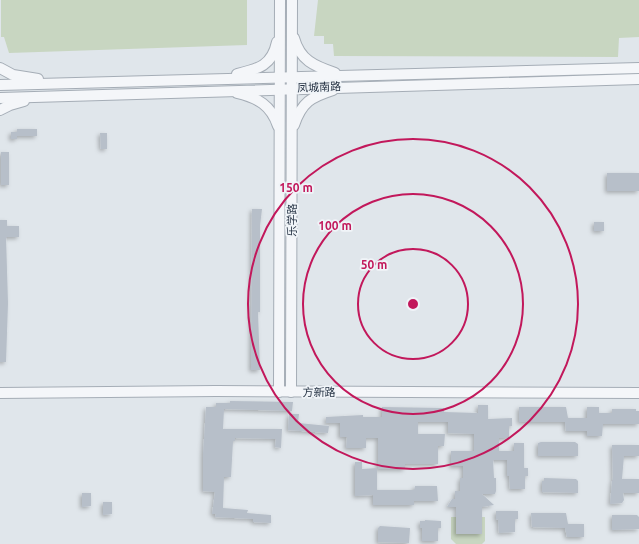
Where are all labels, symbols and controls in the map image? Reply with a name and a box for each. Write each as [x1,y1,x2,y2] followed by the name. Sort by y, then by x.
[297,80,341,94] street label: 凤城南路
[279,181,313,194] text: 150 m
[286,204,298,237] street label: 乐学路
[318,219,352,232] text: 100 m
[361,258,387,271] text: 50 m
[406,297,420,311] centre of rings
[303,386,336,398] street label: 方新路

